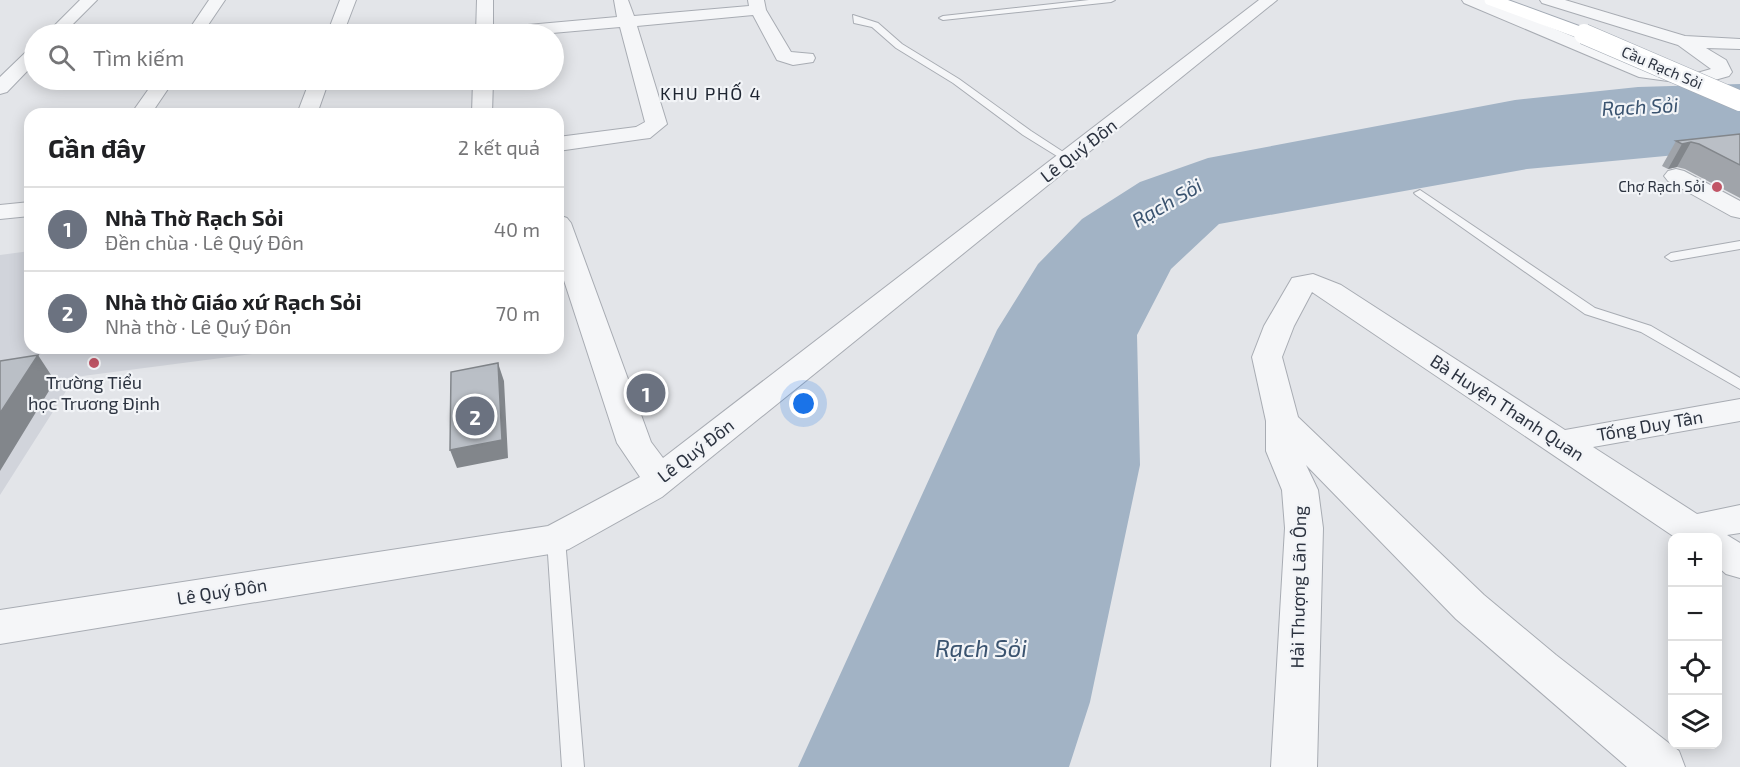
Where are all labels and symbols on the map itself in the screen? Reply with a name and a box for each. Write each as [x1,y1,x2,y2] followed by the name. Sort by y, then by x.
[1619,42,1706,92] street label: Cầu Rạch Sỏi
[660,82,762,104] district label: KHU PHỐ 4
[1601,92,1679,120] water label: Rạch Sỏi
[1036,114,1121,187] street label: Lê Quý Đôn
[1127,173,1206,232] water label: Rạch Sỏi
[1618,177,1705,195] place label: Chợ Rạch Sỏi
[1710,180,1724,194] marker: Chợ Rạch Sỏi
[1427,349,1589,465] street label: Bà Huyện Thanh Quan
[87,356,101,370] marker: Trường Tiểu học Trương Định
[626,370,666,416] pin: 1
[28,371,160,414] place label: Trường Tiểu học Trương Định
[789,389,818,418] your location
[456,394,494,438] pin: 2
[1595,405,1705,445] street label: Tống Duy Tân
[653,414,738,487] street label: Lê Quý Đôn
[1286,505,1310,669] street label: Hải Thượng Lãn Ông
[175,573,269,609] street label: Lê Quý Đôn
[935,633,1027,662] water label: Rạch Sỏi

